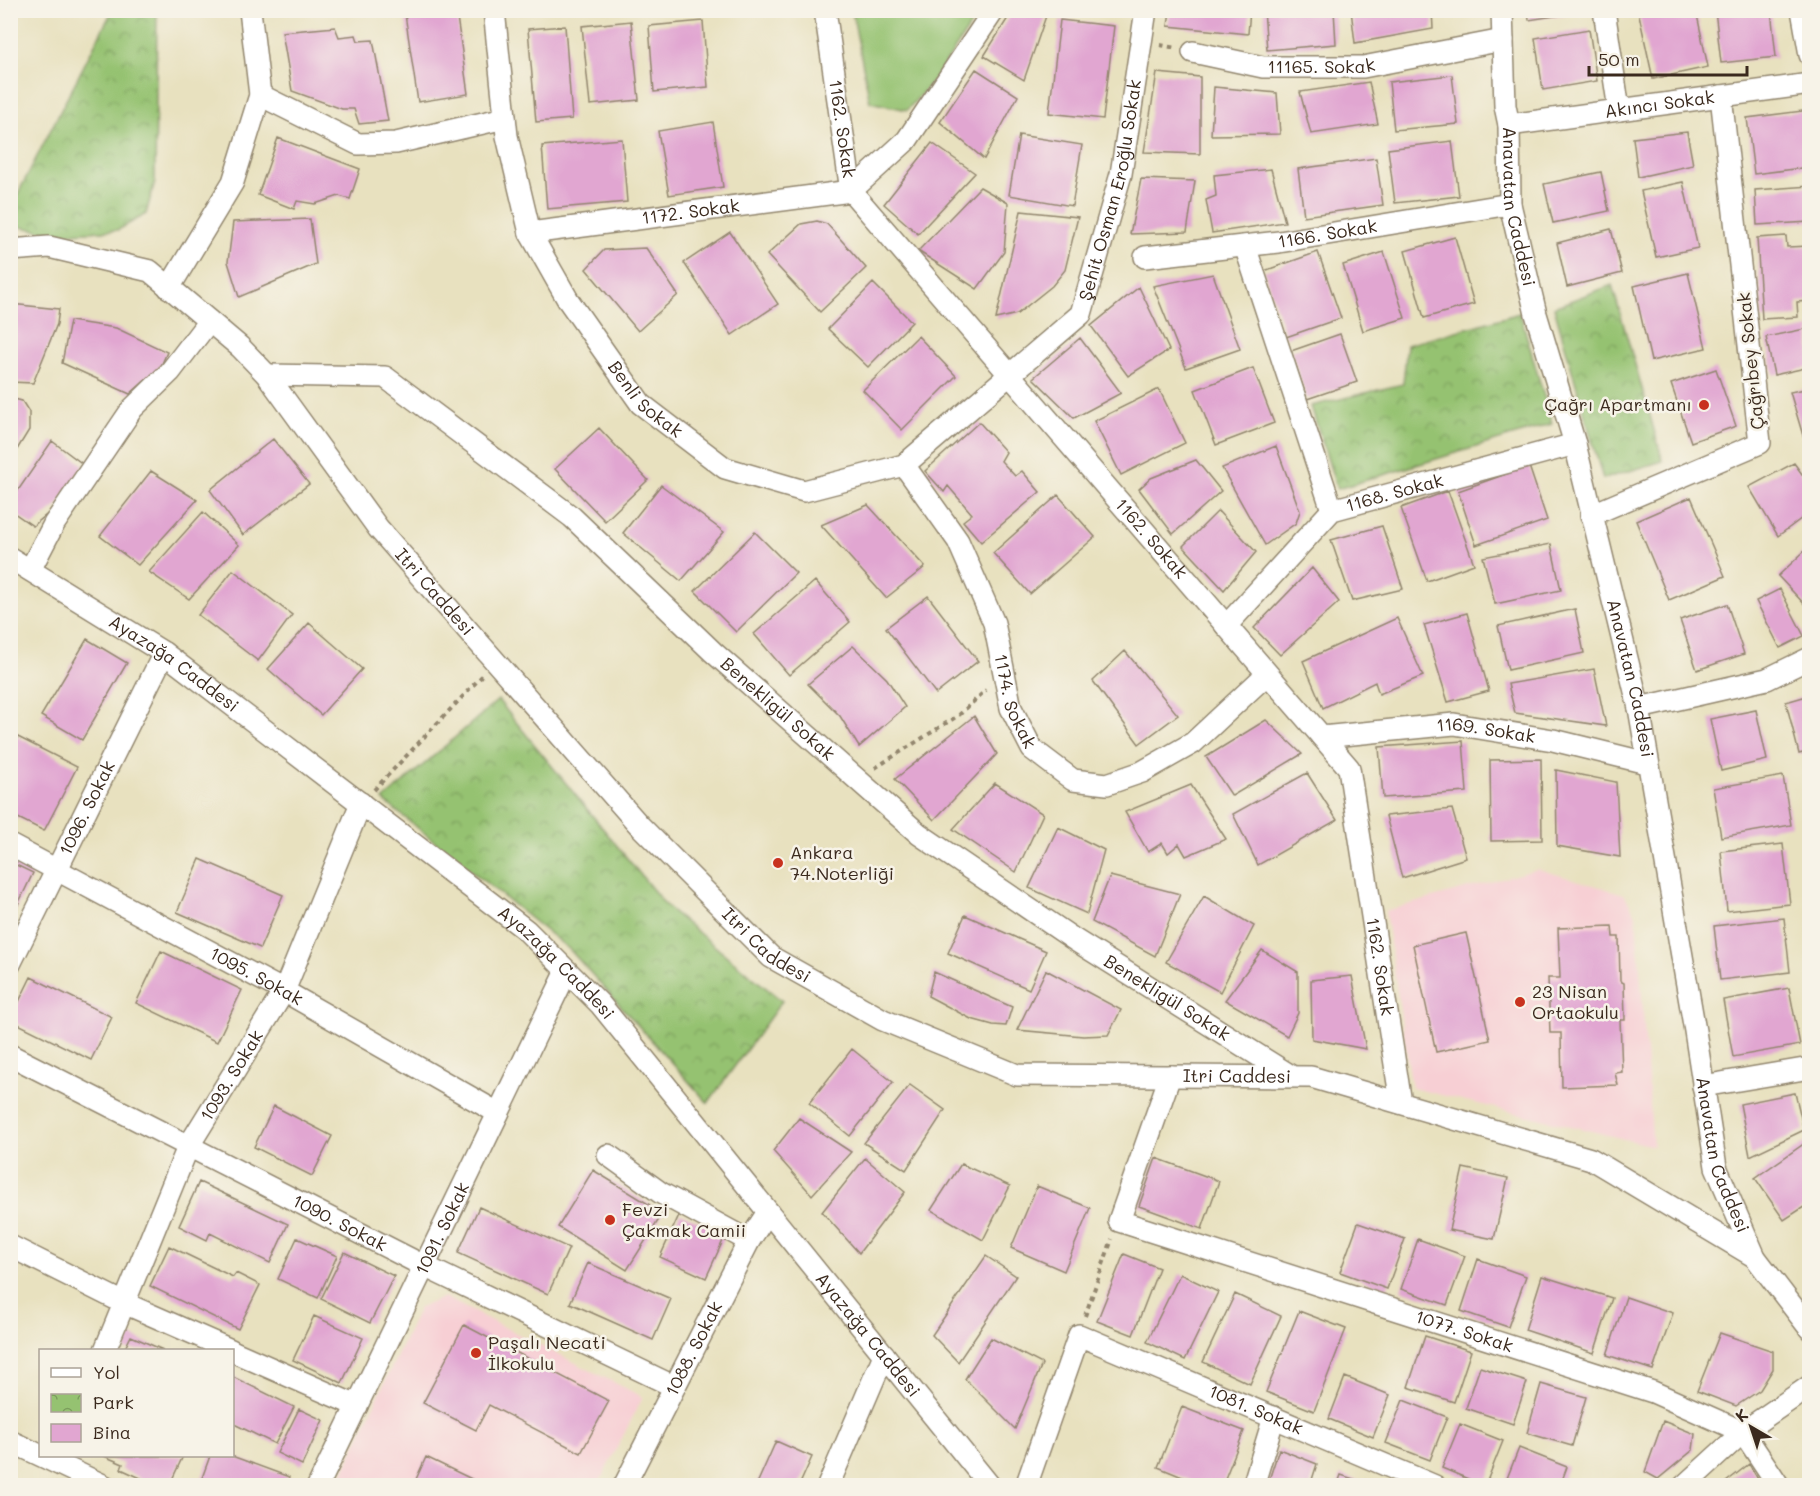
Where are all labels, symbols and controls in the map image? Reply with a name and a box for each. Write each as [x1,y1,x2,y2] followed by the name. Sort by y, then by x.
[1589,39,1746,77] scale bar
[1598,47,1640,71] text: 50 m
[1268,52,1377,78] street label: 11165. Sokak
[824,78,862,179] street label: 1162. Sokak
[1072,78,1146,303] street label: Şehit Osman Eroğlu Sokak
[1603,84,1716,123] street label: Akıncı Sokak
[1498,127,1542,289] street label: Anavatan Caddesi
[640,193,741,229] street label: 1172. Sokak
[1276,213,1379,253] street label: 1166. Sokak
[1731,291,1769,431] street label: Çağrıbey Sokak
[603,356,688,443] street label: Benli Sokak
[1544,392,1692,416] place label: Çağrı Apartmanı
[1697,398,1711,412] marker: Çağrı Apartmanı
[1343,467,1446,517] street label: 1168. Sokak
[1110,493,1193,583] street label: 1162. Sokak
[390,543,480,640] street label: Itri Caddesi
[1602,596,1660,759] street label: Anavatan Caddesi
[105,609,244,717] street label: Ayazağa Caddesi
[716,651,840,765] street label: Benekligül Sokak
[989,652,1043,752] street label: 1174. Sokak
[1435,711,1537,748] street label: 1169. Sokak
[53,756,120,859] street label: 1096. Sokak
[790,840,894,885] place label: Ankara 74.Noterliği
[771,856,785,870] marker: Ankara 74.Noterliği
[493,900,621,1024] street label: Ayazağa Caddesi
[717,902,815,988] street label: Itri Caddesi
[1361,916,1400,1017] street label: 1162. Sokak
[206,941,308,1010] street label: 1095. Sokak
[1100,948,1235,1046] street label: Benekligül Sokak
[1532,979,1619,1024] place label: 23 Nisan Ortaokulu
[1513,995,1527,1009] marker: 23 Nisan Ortaokulu
[194,1025,268,1125] street label: 1093. Sokak
[1183,1063,1291,1088] street label: Itri Caddesi
[1691,1075,1756,1236] street label: Anavatan Caddesi
[409,1178,474,1278] street label: 1091. Sokak
[289,1188,392,1256] street label: 1090. Sokak
[622,1197,746,1242] place label: Fevzi Çakmak Camii
[603,1213,617,1227] marker: Fevzi Çakmak Camii
[811,1267,926,1402] street label: Ayazağa Caddesi
[659,1297,727,1400] street label: 1088. Sokak
[1412,1304,1516,1357] street label: 1077. Sokak
[488,1330,606,1375] place label: Paşalı Necati İlkokulu
[469,1346,483,1360] marker: Paşalı Necati İlkokulu
[39,1349,234,1457] legend
[93,1360,120,1384] text: Yol
[1205,1378,1307,1440] street label: 1081. Sokak
[93,1390,134,1414] text: Park
[1721,1397,1781,1457] north arrow
[1731,1403,1752,1426] text: K
[93,1420,131,1444] text: Bina

